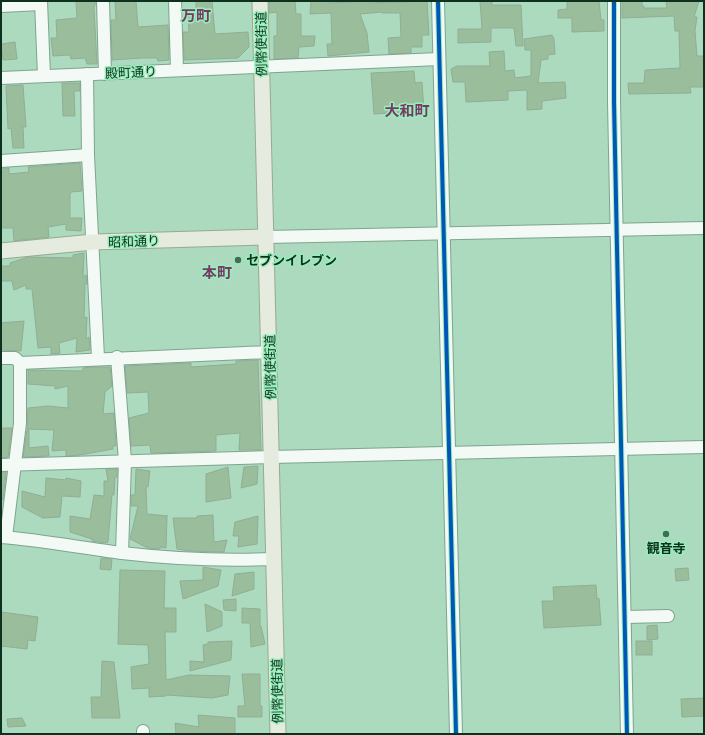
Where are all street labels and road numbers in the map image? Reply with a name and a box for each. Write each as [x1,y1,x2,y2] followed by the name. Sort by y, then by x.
[253,11,270,77] street label: 例幣使街道
[105,64,157,81] street label: 殿町通り
[108,233,160,250] street label: 昭和通り
[262,334,279,400] street label: 例幣使街道
[269,658,286,724] street label: 例幣使街道

